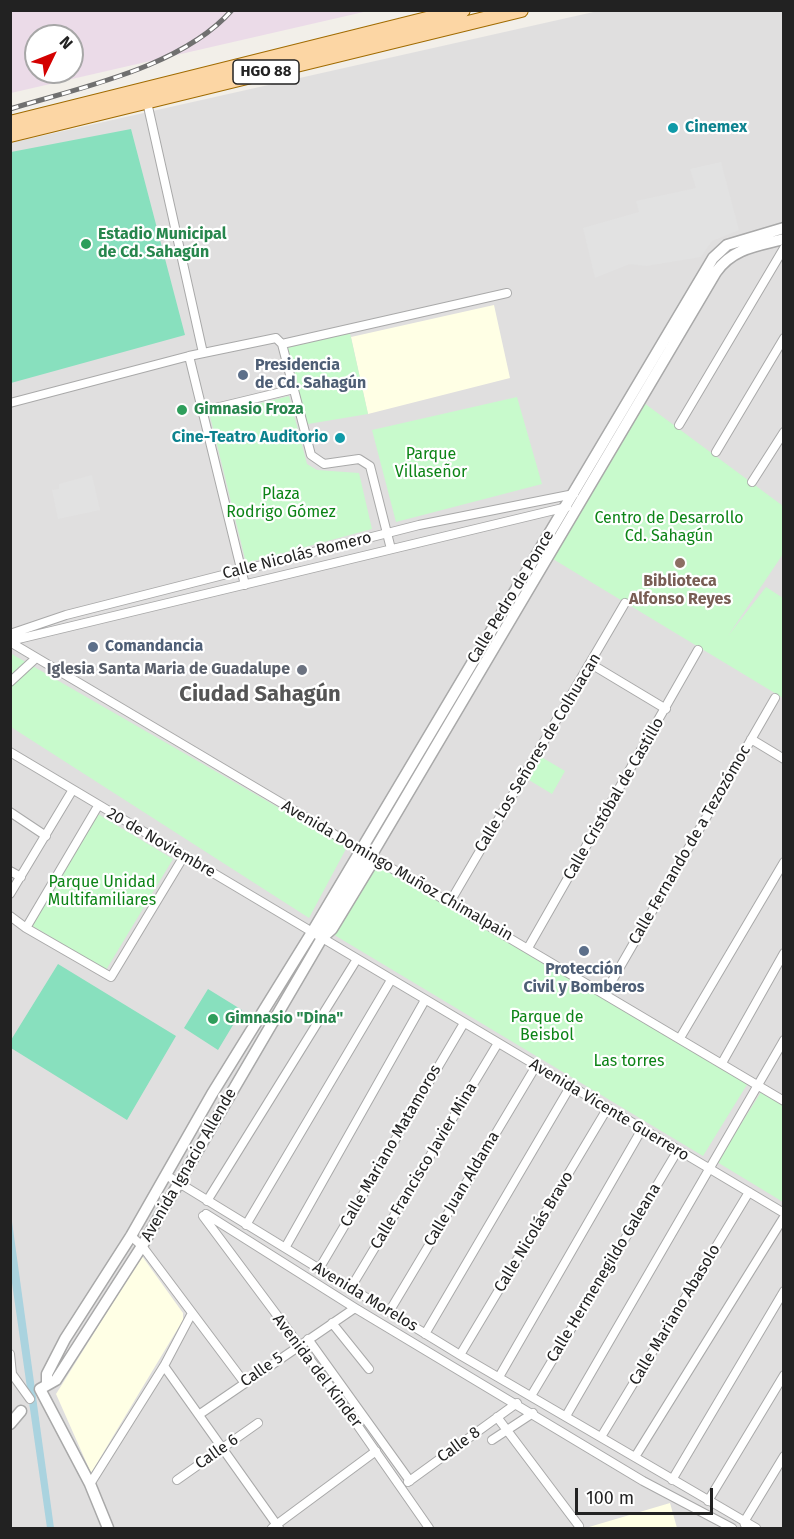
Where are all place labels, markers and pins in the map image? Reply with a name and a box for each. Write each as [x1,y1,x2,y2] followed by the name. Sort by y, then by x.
[685,118,747,138] place label: Cinemex
[666,121,680,135] marker: Cinemex
[98,225,226,263] place label: Estadio Municipal de Cd. Sahagún
[79,237,93,251] marker: Estadio Municipal de Cd. Sahagún
[255,356,366,394] place label: Presidencia de Cd. Sahagún
[236,368,250,382] marker: Presidencia de Cd. Sahagún
[194,400,304,420] place label: Gimnasio Froza
[175,403,189,417] marker: Gimnasio Froza
[172,428,328,448] place label: Cine-Teatro Auditorio
[333,431,347,445] marker: Cine-Teatro Auditorio
[673,556,687,570] marker: Biblioteca Alfonso Reyes
[629,572,731,610] place label: Biblioteca Alfonso Reyes
[105,637,203,657] place label: Comandancia
[86,640,100,654] marker: Comandancia
[47,660,290,680] place label: Iglesia Santa Maria de Guadalupe
[295,663,309,677] marker: Iglesia Santa Maria de Guadalupe
[577,944,591,958] marker: Protección Civil y Bomberos
[523,960,645,998] place label: Protección Civil y Bomberos
[225,1009,343,1029] place label: Gimnasio "Dina"
[206,1012,220,1026] marker: Gimnasio "Dina"

